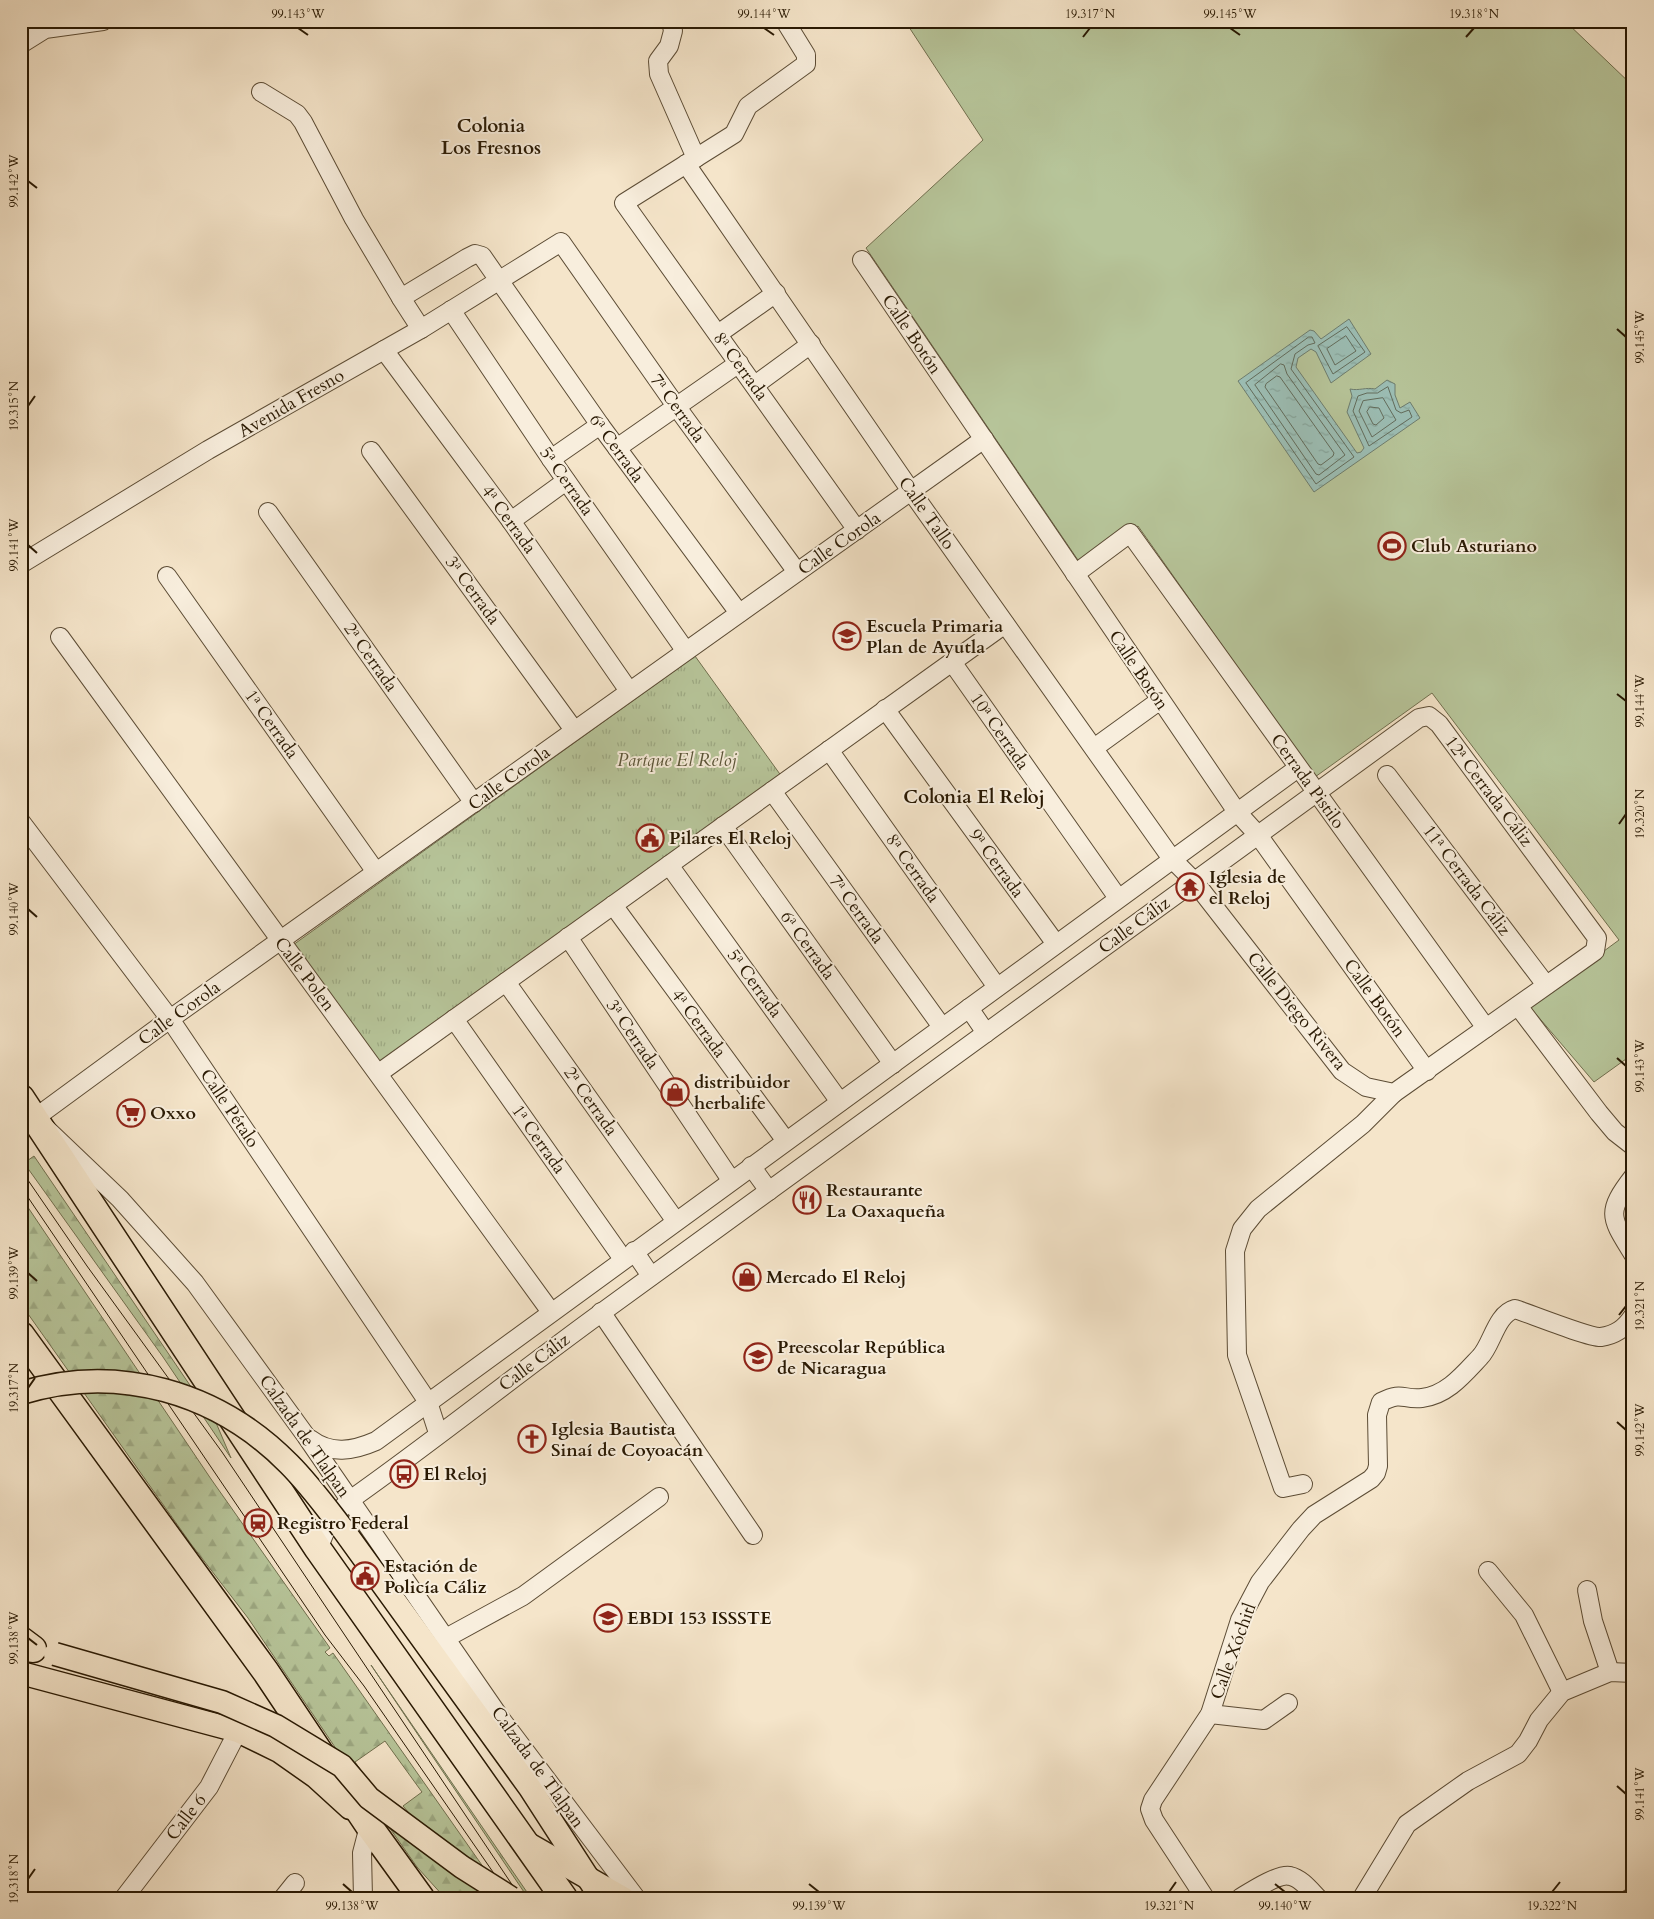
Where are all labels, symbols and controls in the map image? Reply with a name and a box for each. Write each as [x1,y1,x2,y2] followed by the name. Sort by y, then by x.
[271,6,325,22] text: 99.143°W
[737,6,791,22] text: 99.144°W
[1065,6,1116,22] text: 19.317°N
[1203,6,1257,22] text: 99.145°W
[1449,6,1500,22] text: 19.318°N
[441,113,541,161] district label: Colonia Los Fresnos
[6,154,22,208] text: 99.142°W
[876,289,948,380] street label: Calle Botón
[1632,310,1648,364] text: 99.145°W
[707,327,774,406] street label: 8ª Cerrada
[234,363,349,444] street label: Avenida Fresno
[644,369,711,448] street label: 7ª Cerrada
[6,380,22,431] text: 19.315°N
[583,409,650,488] street label: 6ª Cerrada
[534,442,600,521] street label: 5ª Cerrada
[892,472,961,555] street label: Calle Tallo
[475,480,542,559] street label: 4ª Cerrada
[793,506,886,581] street label: Calle Corola
[6,518,22,572] text: 99.141°W
[1377,531,1407,561] sports icon: Club Asturiano
[1411,534,1537,559] place label: Club Asturiano
[439,551,506,630] street label: 3ª Cerrada
[866,614,1003,660] place label: Escuela Primaria Plan de Ayutla
[338,618,404,697] street label: 2ª Cerrada
[832,621,862,651] school or university icon: Escuela Primaria Plan de Ayutla
[1103,625,1175,716] street label: Calle Botón
[1632,674,1648,728] text: 99.144°W
[239,685,305,764] street label: 1ª Cerrada
[964,688,1035,775] street label: 10ª Cerrada
[1265,729,1351,834] street label: Cerrada Pistilo
[1439,731,1539,852] street label: 12ª Cerrada Cáliz
[463,740,556,817] street label: Calle Corola
[617,748,738,773] park label: Partque El Reloj
[903,784,1045,810] district label: Colonia El Reloj
[1632,788,1648,839] text: 19.320°N
[1417,820,1517,941] street label: 11ª Cerrada Cáliz
[635,823,665,853] public building icon: Pilares El Reloj
[963,824,1030,903] street label: 9ª Cerrada
[669,826,792,851] place label: Pilares El Reloj
[880,829,946,908] street label: 8ª Cerrada
[1209,865,1286,911] place label: Iglesia de el Reloj
[823,870,890,949] street label: 7ª Cerrada
[1175,872,1205,902] temple icon: Iglesia de el Reloj
[6,882,22,936] text: 99.140°W
[1093,891,1175,960] street label: Calle Cáliz
[774,906,841,985] street label: 6ª Cerrada
[268,932,341,1017] street label: Calle Polen
[721,944,788,1023] street label: 5ª Cerrada
[1241,947,1352,1076] street label: Calle Diego Rivera
[1338,954,1412,1043] street label: Calle Botón
[133,975,226,1052] street label: Calle Corola
[665,984,732,1063] street label: 4ª Cerrada
[600,994,665,1074] street label: 3ª Cerrada
[1632,1039,1648,1093] text: 99.143°W
[558,1062,624,1141] street label: 2ª Cerrada
[194,1064,265,1153] street label: Calle Pétalo
[694,1070,791,1116] place label: distribuidor herbalife
[660,1077,690,1107] shop icon: distribuidor herbalife
[116,1098,146,1128] supermarket icon: Oxxo
[506,1100,572,1179] street label: 1ª Cerrada
[150,1101,196,1126] place label: Oxxo
[826,1178,945,1224] place label: Restaurante La Oaxaqueña
[792,1185,822,1215] restaurant icon: Restaurante La Oaxaqueña
[6,1246,22,1300] text: 99.139°W
[732,1262,762,1292] shop icon: Mercado El Reloj
[766,1265,906,1290] place label: Mercado El Reloj
[1632,1280,1648,1331] text: 19.321°N
[494,1327,575,1397] street label: Calle Cáliz
[777,1335,945,1381] place label: Preescolar República de Nicaragua
[743,1342,773,1372] school or university icon: Preescolar República de Nicaragua
[6,1362,22,1413] text: 19.317°N
[253,1370,357,1503] street label: Calzada de Tlalpan
[1632,1403,1648,1457] text: 99.142°W
[551,1417,704,1463] place label: Iglesia Bautista Sinaí de Coyoacán
[517,1424,547,1454] church icon: Iglesia Bautista Sinaí de Coyoacán
[389,1459,419,1489] bus stop icon: El Reloj
[423,1462,487,1487] place label: El Reloj
[243,1508,273,1538] station icon: Registro Federal
[277,1511,409,1536] place label: Registro Federal
[384,1554,487,1600] place label: Estación de Policía Cáliz
[350,1561,380,1591] public building icon: Estación de Policía Cáliz
[1204,1599,1263,1703] street label: Calle Xóchitl
[593,1603,623,1633] school or university icon: EBDI 153 ISSSTE
[627,1606,772,1631] place label: EBDI 153 ISSSTE
[6,1611,22,1665] text: 99.138°W
[485,1702,591,1834] street label: Calzada de Tlalpan
[1632,1767,1648,1821] text: 99.141°W
[160,1789,213,1846] street label: Calle 6
[6,1853,22,1904] text: 19.318°N
[325,1898,379,1914] text: 99.138°W
[792,1898,846,1914] text: 99.139°W
[1144,1898,1195,1914] text: 19.321°N
[1258,1898,1312,1914] text: 99.140°W
[1527,1898,1578,1914] text: 19.322°N

